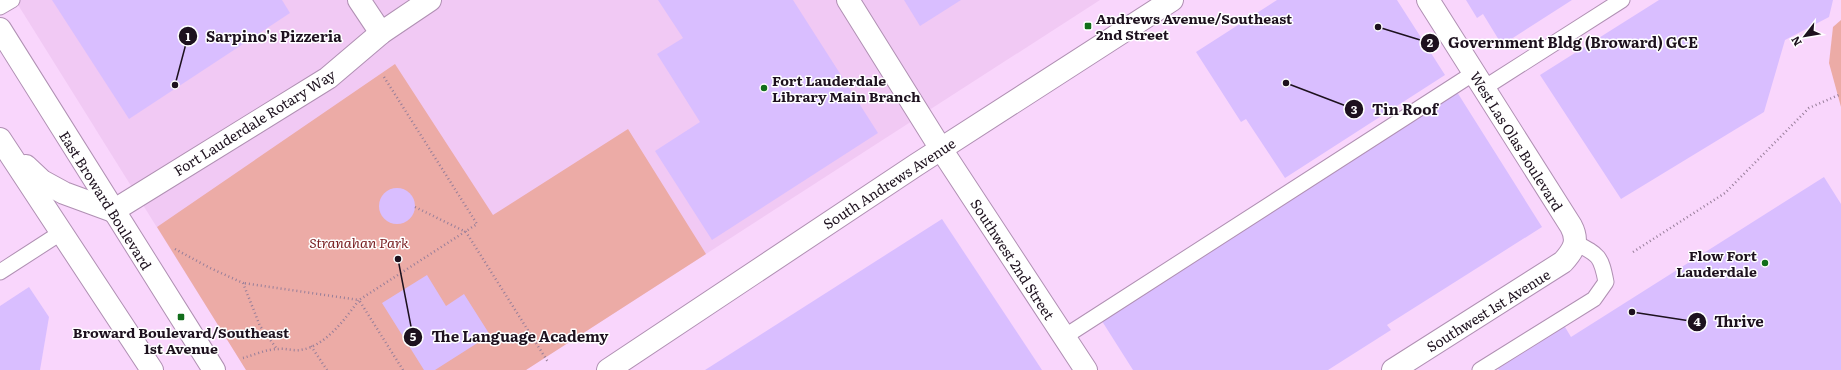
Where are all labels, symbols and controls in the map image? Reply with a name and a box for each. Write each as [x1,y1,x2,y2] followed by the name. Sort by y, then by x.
[1096,8,1293,44] place label: Andrews Avenue/Southeast 2nd Street
[1785,16,1825,56] north arrow
[1083,21,1093,31] marker: Andrews Avenue/Southeast 2nd Street
[178,23,350,50] callout: Sarpino's Pizzeria
[206,24,342,47] text: Sarpino's Pizzeria
[186,27,191,45] text: 1
[1420,30,1706,57] callout: Government Bldg (Broward) GCE
[1448,30,1698,53] text: Government Bldg (Broward) GCE
[1427,33,1434,51] text: 2
[1786,34,1805,50] text: N
[169,63,339,180] street label: Fort Lauderdale Rotary Way
[1466,67,1568,215] street label: West Las Olas Boulevard
[772,70,921,106] place label: Fort Lauderdale Library Main Branch
[759,83,769,93] marker: Fort Lauderdale Library Main Branch
[1344,96,1446,123] callout: Tin Roof
[1372,97,1440,120] text: Tin Roof
[1351,100,1358,118] text: 3
[55,127,157,274] street label: East Broward Boulevard
[819,133,959,233] street label: South Andrews Avenue
[966,195,1060,324] street label: Southwest 2nd Street
[309,232,409,252] park label: Stranahan Park
[1676,245,1758,281] place label: Flow Fort Lauderdale
[1760,258,1770,268] marker: Flow Fort Lauderdale
[1422,264,1554,356] street label: Southwest 1st Avenue
[1687,308,1772,335] callout: Thrive
[1714,309,1764,332] text: Thrive
[176,312,186,322] marker: Broward Boulevard/Southeast 1st Avenue
[1693,312,1701,330] text: 4
[73,322,290,358] place label: Broward Boulevard/Southeast 1st Avenue
[403,323,616,350] callout: The Language Academy
[432,324,609,347] text: The Language Academy
[410,327,417,345] text: 5

